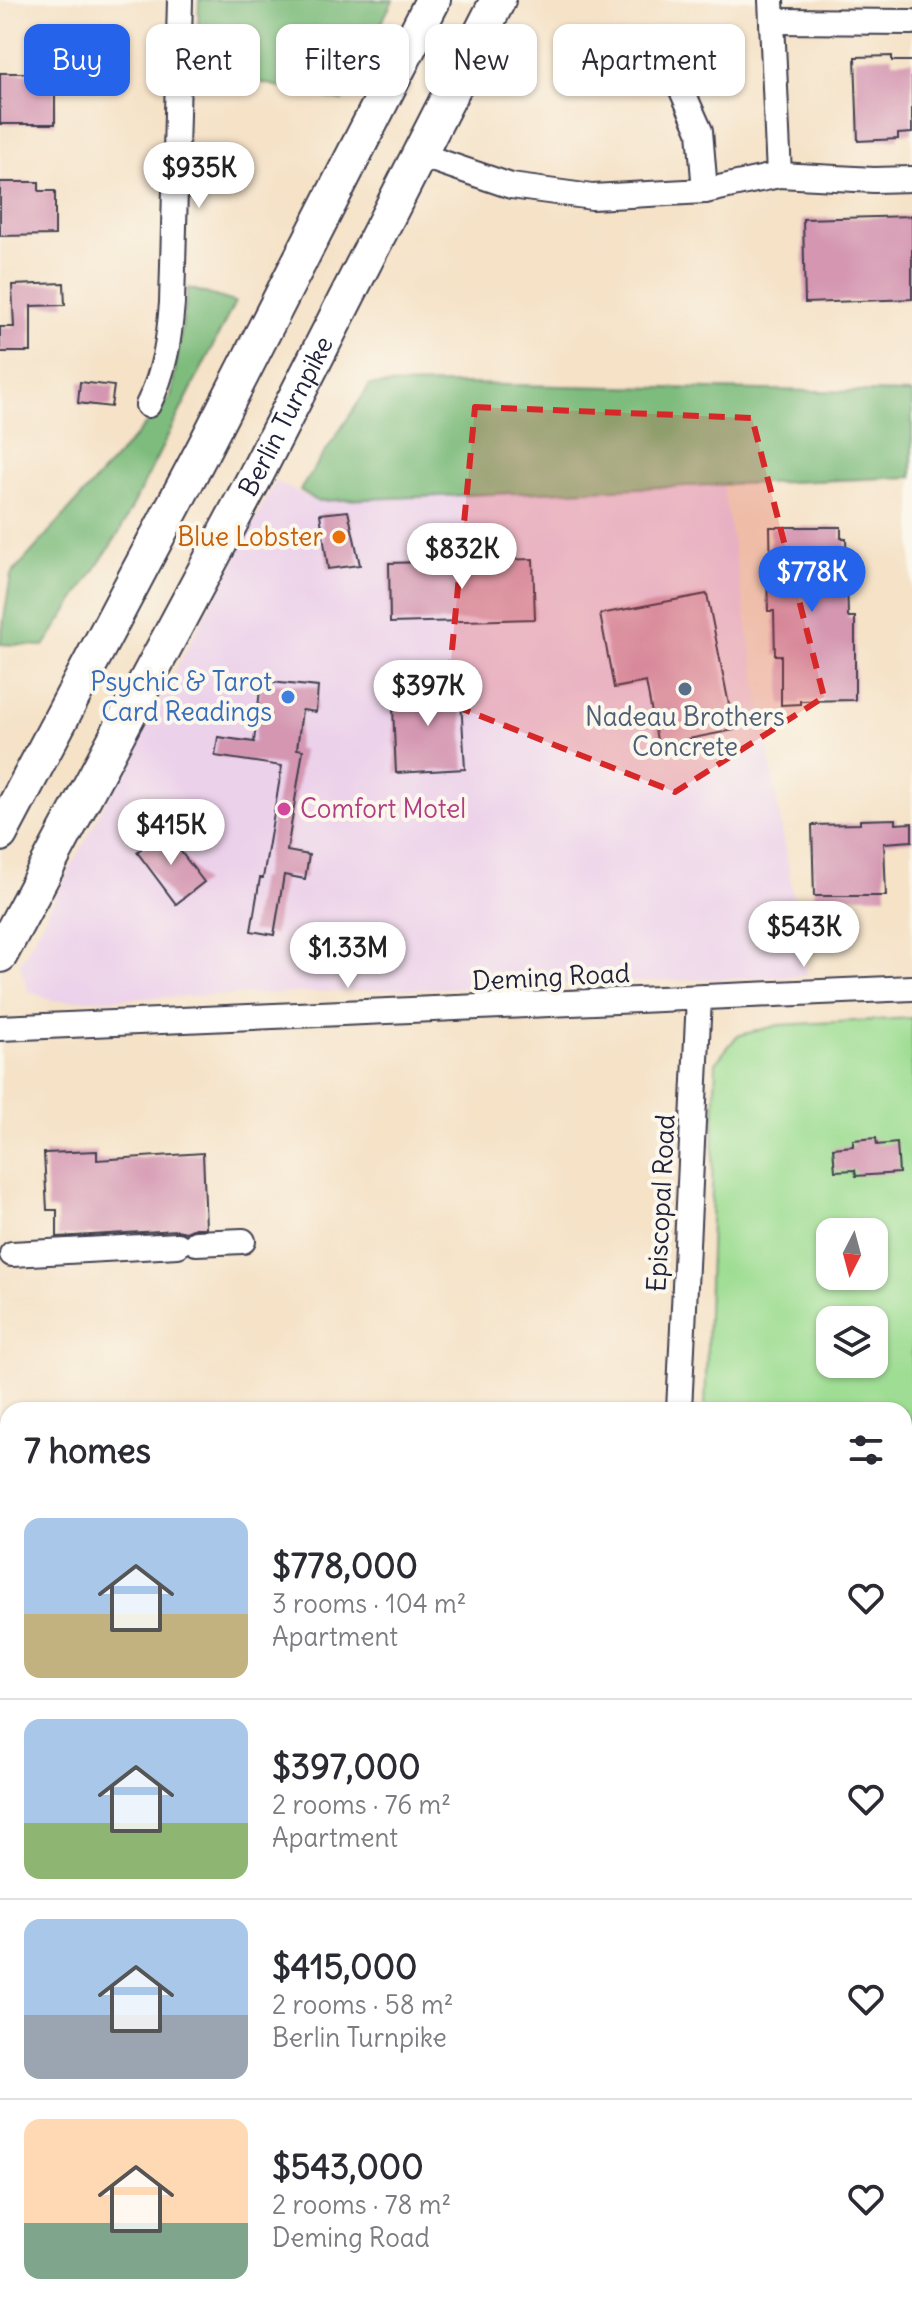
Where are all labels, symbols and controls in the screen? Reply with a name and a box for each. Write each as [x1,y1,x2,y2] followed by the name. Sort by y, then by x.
[24,24,130,96] chip: Buy
[146,24,260,96] chip: Rent
[276,24,409,96] chip: Filters
[425,24,537,96] chip: New
[553,24,745,96] chip: Apartment
[143,142,255,210] pin: $935K
[161,151,237,184] text: $935K
[231,331,340,501] street label: Berlin Turnpike
[177,520,323,553] place label: Blue Lobster
[406,523,518,591] pin: $832K
[330,528,348,546] marker: Blue Lobster
[425,532,499,565] text: $832K
[756,546,868,614] pin: $778K
[777,555,847,588] text: $778K
[372,660,484,728] pin: $397K
[90,665,272,728] place label: Psychic & Tarot Card Readings
[392,669,464,702] text: $397K
[676,680,694,698] marker: Nadeau Brothers Concrete
[279,688,297,706] marker: Psychic & Tarot Card Readings
[585,700,785,763] place label: Nadeau Brothers Concrete
[300,792,466,825] place label: Comfort Motel
[115,799,227,867] pin: $415K
[275,800,293,818] marker: Comfort Motel
[136,808,206,841] text: $415K
[748,901,860,969] pin: $543K
[766,910,842,943] text: $543K
[283,922,413,990] pin: $1.33M
[308,931,388,964] text: $1.33M
[471,956,631,997] street label: Deming Road
[639,1113,682,1293] street label: Episcopal Road
[816,1218,888,1290] north arrow
[816,1218,888,1378] map controls
[816,1306,888,1378] button: layers
[844,1428,888,1472] icon: filters
[24,1429,151,1472] text: 7 homes
[272,1544,418,1587] text: $778,000
[88,1550,184,1646] icon: home
[844,1576,888,1620] icon: heart
[272,1587,467,1620] text: 3 rooms · 104 m²
[272,1620,398,1653] text: Apartment
[272,1745,421,1788] text: $397,000
[88,1751,184,1847] icon: home
[844,1777,888,1821] icon: heart
[272,1788,451,1821] text: 2 rooms · 76 m²
[272,1821,398,1854] text: Apartment
[272,1945,417,1988] text: $415,000
[88,1951,184,2047] icon: home
[844,1977,888,2021] icon: heart
[272,1988,453,2021] text: 2 rooms · 58 m²
[272,2021,447,2054] text: Berlin Turnpike
[272,2145,424,2188] text: $543,000
[88,2151,184,2247] icon: home
[844,2177,888,2221] icon: heart
[272,2188,451,2221] text: 2 rooms · 78 m²
[272,2221,430,2254] text: Deming Road

